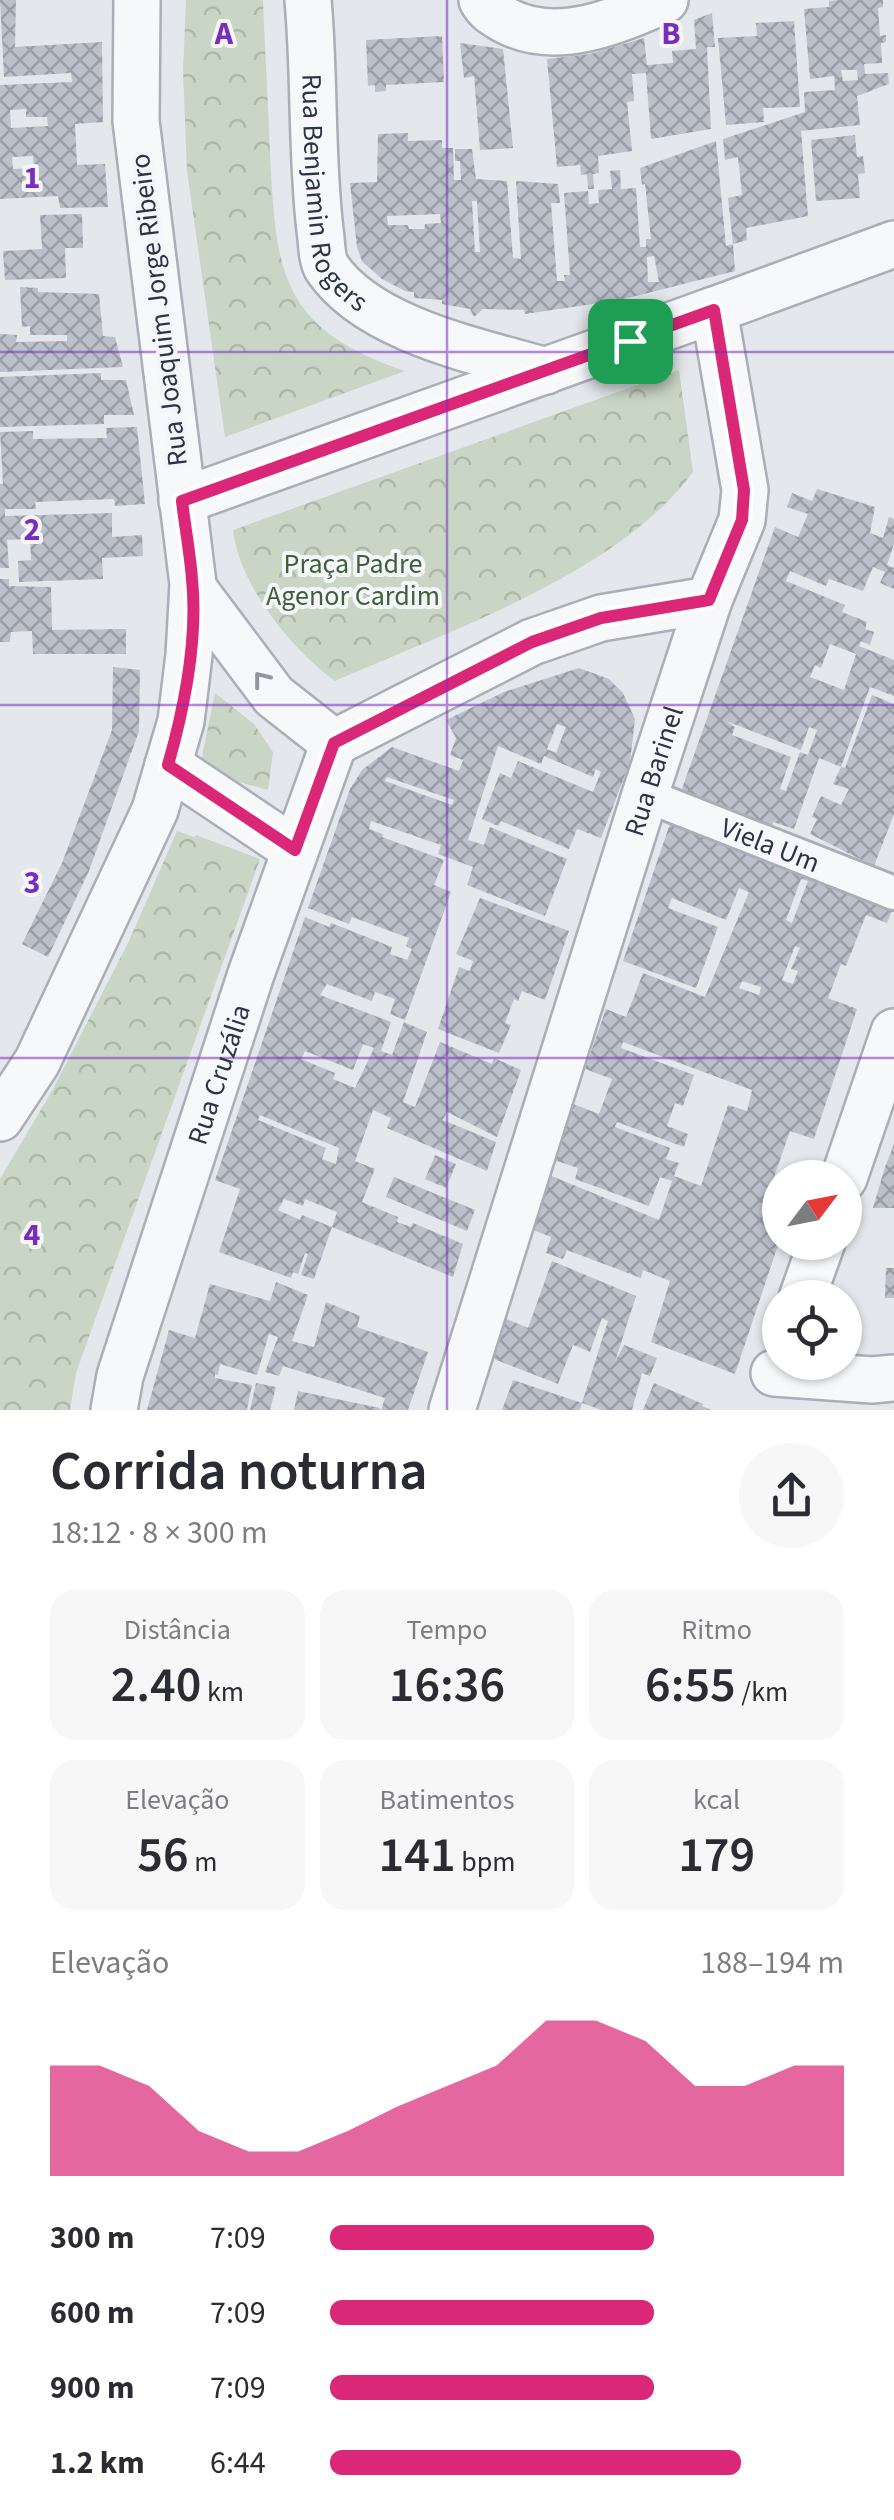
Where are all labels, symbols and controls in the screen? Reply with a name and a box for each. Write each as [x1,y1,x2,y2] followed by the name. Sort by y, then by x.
[214,11,234,57] text: A
[661,11,681,57] text: B
[291,73,376,322] street label: Rua Benjamin Rogers
[120,151,198,468] street label: Rua Joaquim Jorge Ribeiro
[24,155,40,201] text: 1
[588,299,673,384] pin
[603,314,658,369] icon: arrive
[24,507,40,553] text: 2
[266,544,440,616] park label: Praça Padre Agenor Cardim
[255,672,273,690] one-way arrow
[614,701,694,841] street label: Rua Barinel
[715,808,826,883] street label: Viela Um
[24,860,40,906] text: 3
[178,999,261,1150] street label: Rua Cruzália
[762,1160,862,1260] north arrow
[762,1160,862,1380] map controls
[24,1212,41,1258] text: 4
[762,1280,862,1380] button: locate
[50,1433,428,1511] text: Corrida noturna
[739,1443,844,1548] button: share
[50,1510,268,1556] text: 18:12 · 8 × 300 m
[124,1610,231,1650] text: Distância
[407,1610,487,1650] text: Tempo
[681,1610,752,1650] text: Ritmo
[111,1650,201,1721] text: 2.40
[389,1650,505,1721] text: 16:36
[645,1650,736,1721] text: 6:55
[201,1672,244,1712] text: km
[736,1672,788,1712] text: /km
[125,1780,230,1820] text: Elevação
[380,1780,514,1820] text: Batimentos
[693,1780,740,1820] text: kcal
[137,1820,189,1891] text: 56
[379,1820,456,1891] text: 141
[678,1820,755,1891] text: 179
[189,1842,217,1882] text: m
[456,1842,515,1882] text: bpm
[50,1940,169,1986] text: Elevação
[700,1940,844,1986] text: 188–194 m
[50,2215,135,2261] text: 300 m
[210,2215,266,2261] text: 7:09
[50,2290,135,2336] text: 600 m
[210,2290,266,2336] text: 7:09
[50,2365,135,2411] text: 900 m
[210,2365,266,2411] text: 7:09
[50,2440,145,2486] text: 1.2 km
[210,2440,266,2486] text: 6:44

